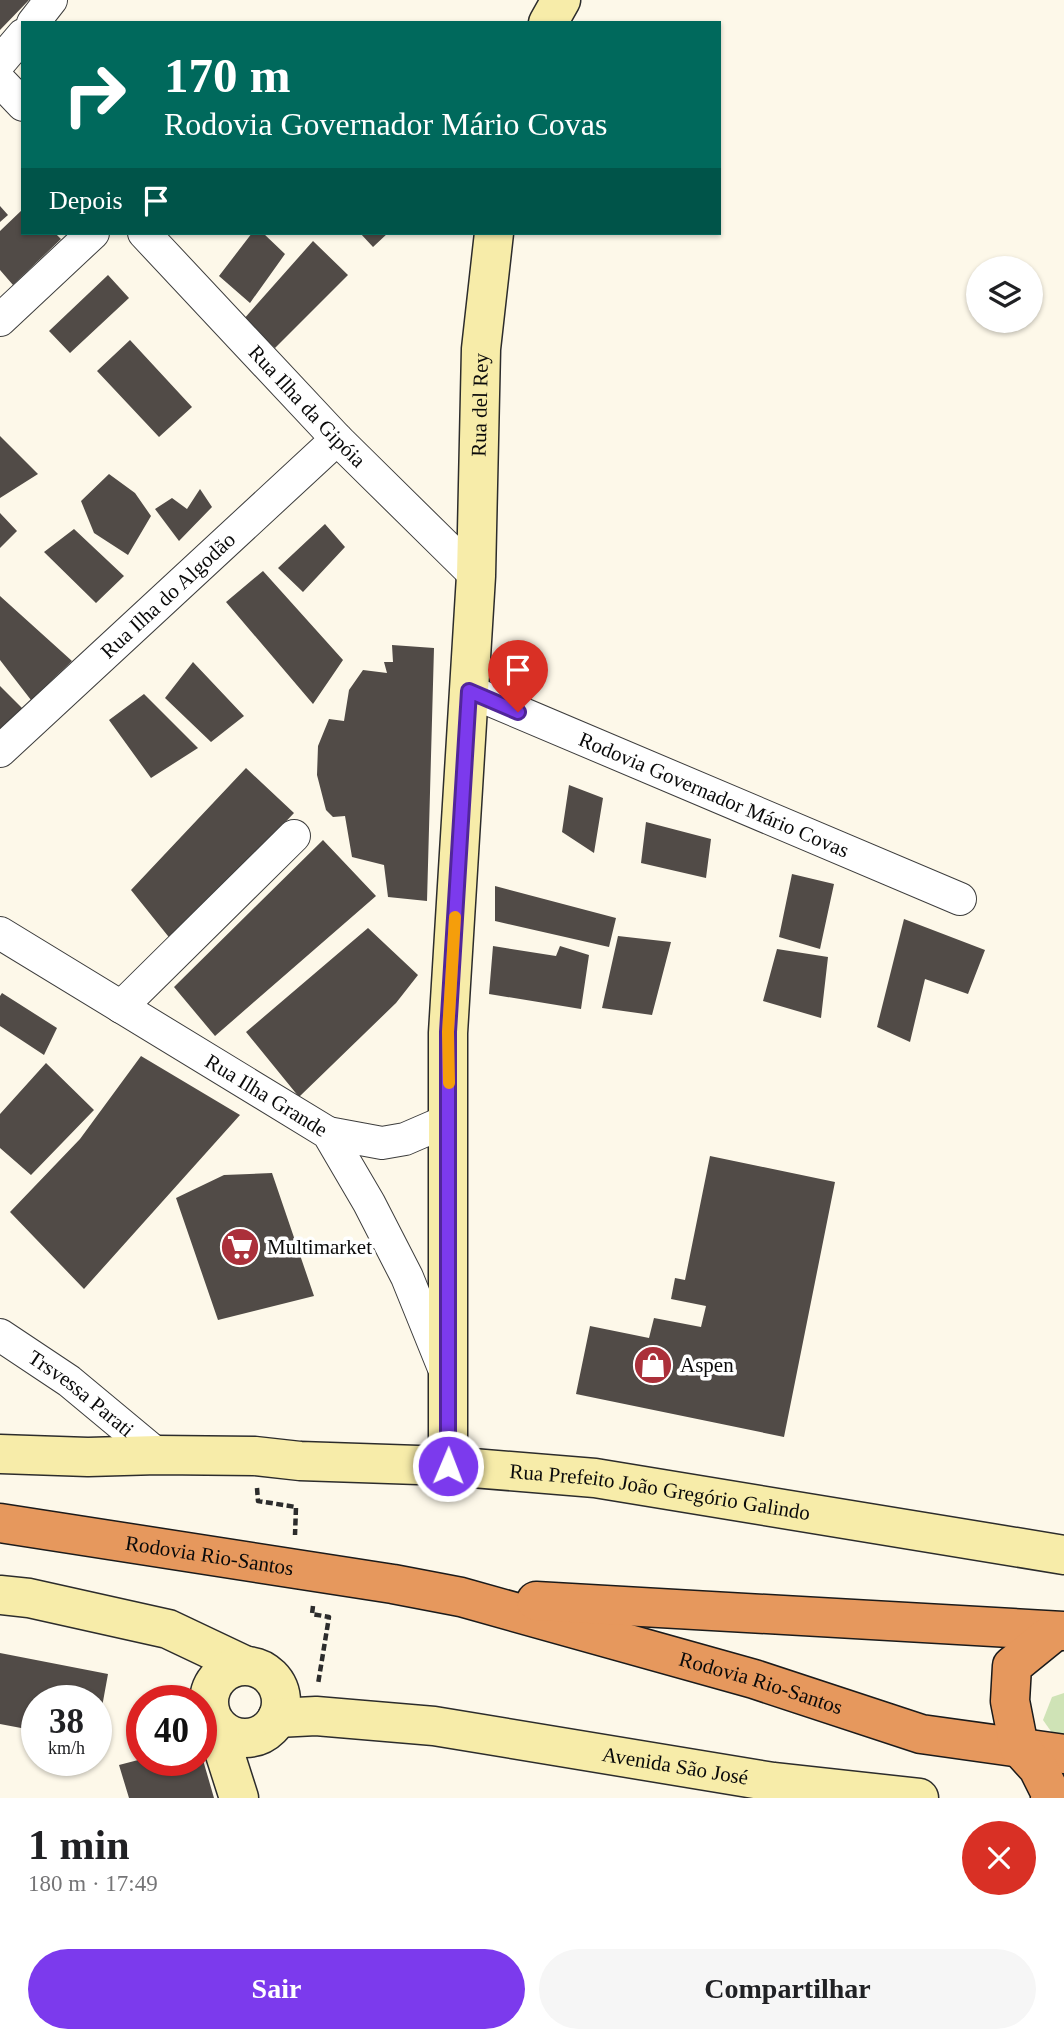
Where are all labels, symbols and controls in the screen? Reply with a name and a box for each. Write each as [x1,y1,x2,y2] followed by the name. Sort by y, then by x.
[164,48,291,103] text: 170 m
[49,49,140,140] icon: right
[164,106,607,142] text: Rodovia Governador Mário Covas
[137,182,175,220] icon: arrive
[49,186,123,215] text: Depois
[966,256,1043,333] map controls
[966,256,1043,333] button: layers
[244,340,371,473] street label: Rua Ilha da Gipóia
[467,352,493,457] street label: Rua del Rey
[96,527,240,663] street label: Rua Ilha do Algodão
[488,640,548,712] pin
[499,651,537,689] icon: arrive
[575,727,853,863] street label: Rodovia Governador Mário Covas
[201,1049,332,1142] street label: Rua Ilha Grande
[219,1226,261,1268] supermarket icon: Multimarket
[267,1235,372,1259] place label: Multimarket
[632,1344,674,1386] shop icon: Aspen
[24,1345,139,1442] street label: Trsvessa Parati
[680,1353,734,1377] place label: Aspen
[411,1429,485,1503] position arrow
[509,1459,812,1525] street label: Rua Prefeito João Gregório Galindo
[124,1531,295,1580] street label: Rodovia Rio-Santos
[677,1647,846,1719] street label: Rodovia Rio-Santos
[126,1685,217,1776] speed limit sign: 40
[49,1702,84,1741] text: 38
[48,1738,85,1758] text: km/h
[600,1742,750,1790] street label: Avenida São José
[962,1821,1036,1895] button: close
[28,1822,130,1868] text: 1 min
[28,1871,158,1896] text: 180 m · 17:49
[28,1949,525,2029] button: Sair
[539,1949,1036,2029] button: Compartilhar

